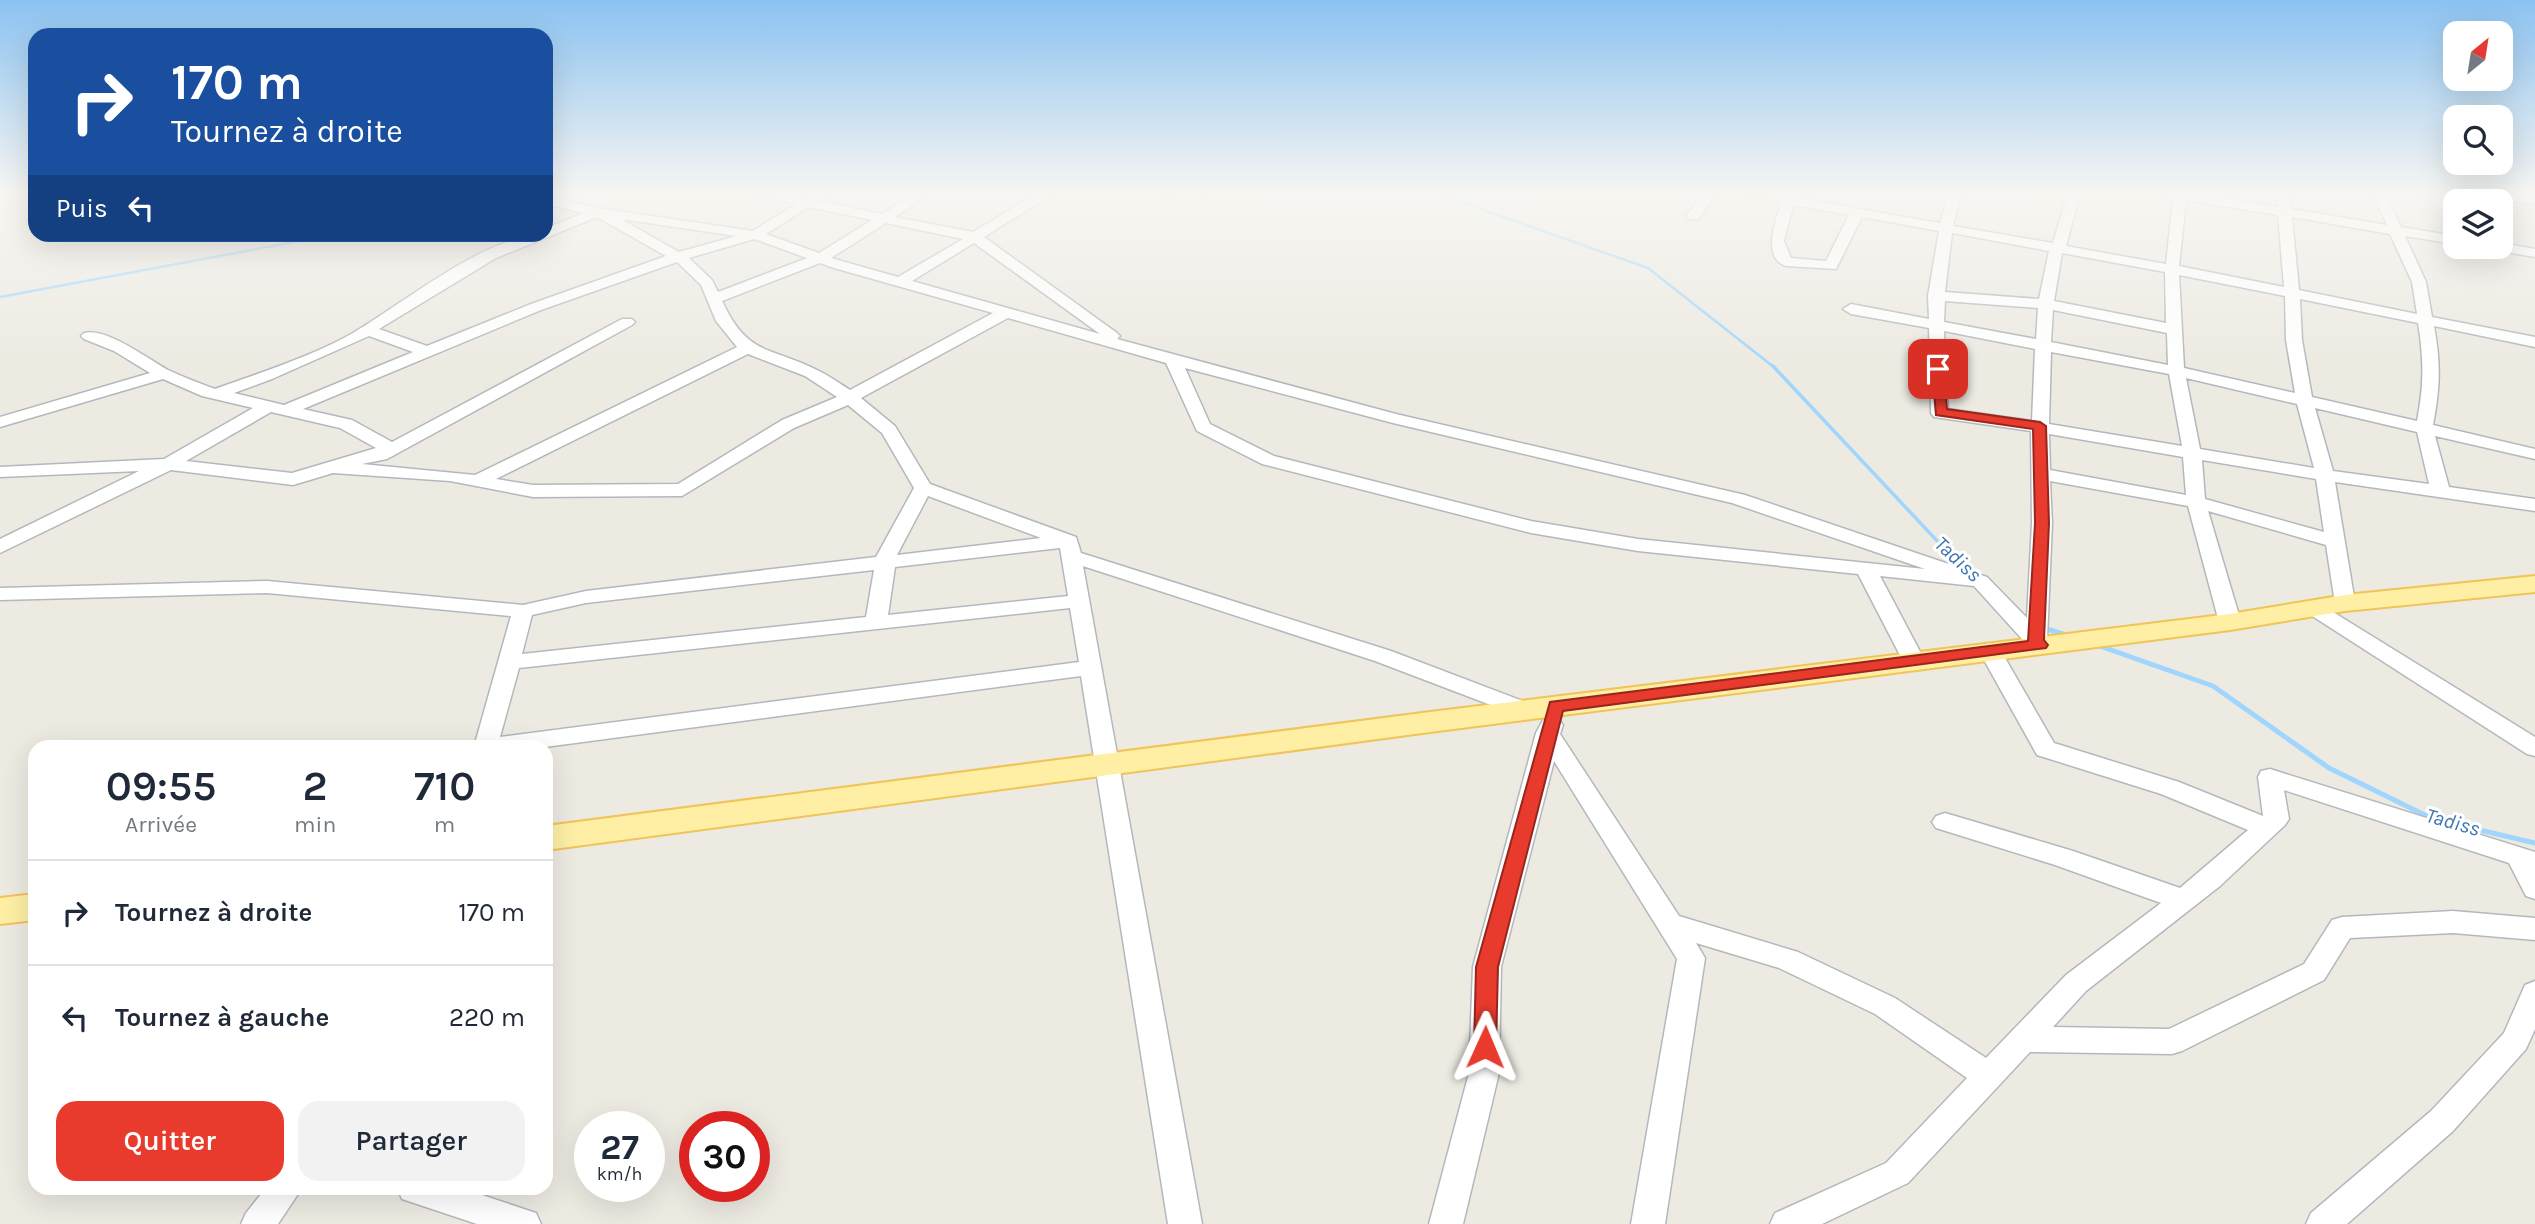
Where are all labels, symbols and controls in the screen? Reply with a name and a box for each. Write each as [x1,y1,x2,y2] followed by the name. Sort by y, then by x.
[2443,21,2513,91] north arrow
[2443,21,2513,259] map controls
[171,54,303,111] text: 170 m
[56,56,147,147] icon: right
[2443,105,2513,175] button: search
[171,113,403,150] text: Tournez à droite
[122,189,160,227] icon: left
[2443,189,2513,259] button: layers
[56,193,108,224] text: Puis
[1908,339,1968,399] pin
[1919,350,1957,388] icon: arrive
[1930,531,1986,587] water label: Tadiss
[106,761,216,811] text: 09:55
[303,761,328,811] text: 2
[414,761,475,811] text: 710
[2423,803,2483,841] water label: Tadiss
[125,811,197,838] text: Arrivée
[294,811,336,838] text: min
[434,811,455,838] text: m
[56,894,94,932] icon: right
[115,897,312,928] text: Tournez à droite
[458,897,525,928] text: 170 m
[56,999,94,1037] icon: left
[115,1002,329,1033] text: Tournez à gauche
[449,1002,525,1033] text: 220 m
[1448,1010,1522,1084] position arrow
[56,1101,284,1181] button: Quitter
[298,1101,525,1181] button: Partager
[679,1111,770,1202] speed limit sign: 30
[600,1127,639,1168] text: 27
[597,1163,642,1185] text: km/h

